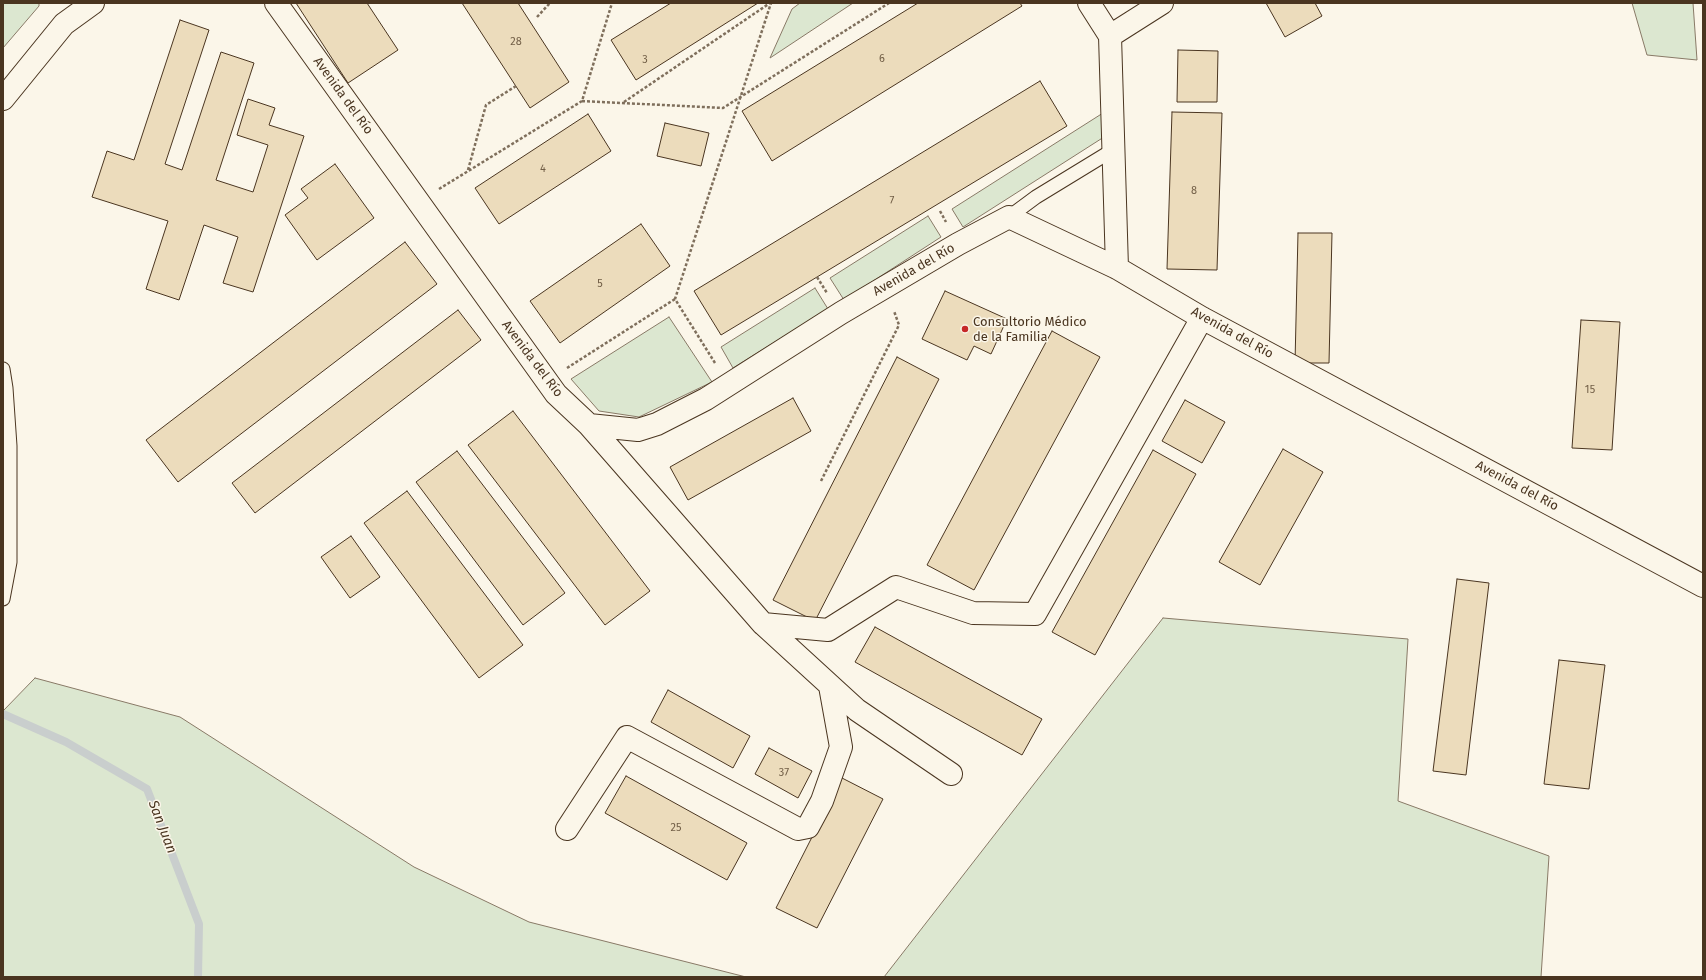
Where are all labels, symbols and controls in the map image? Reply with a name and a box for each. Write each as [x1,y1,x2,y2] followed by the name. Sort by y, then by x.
[510,35,522,49] house number: 28
[879,52,885,66] house number: 6
[642,53,648,67] house number: 3
[310,54,376,138] street label: Avenida del Río
[540,162,546,176] house number: 4
[1191,184,1197,198] house number: 8
[890,194,894,208] house number: 7
[870,240,958,300] street label: Avenida del Río
[597,277,603,291] house number: 5
[1188,304,1276,362] street label: Avenida del Río
[973,314,1087,345] place label: Consultorio Médico de la Familia
[498,318,566,400] street label: Avenida del Río
[960,324,970,334] marker: Consultorio Médico de la Familia
[1585,383,1595,397] house number: 15
[1473,458,1561,514] street label: Avenida del Río
[779,766,789,780] house number: 37
[144,798,180,856] water label: San Juan
[671,821,681,835] house number: 25

